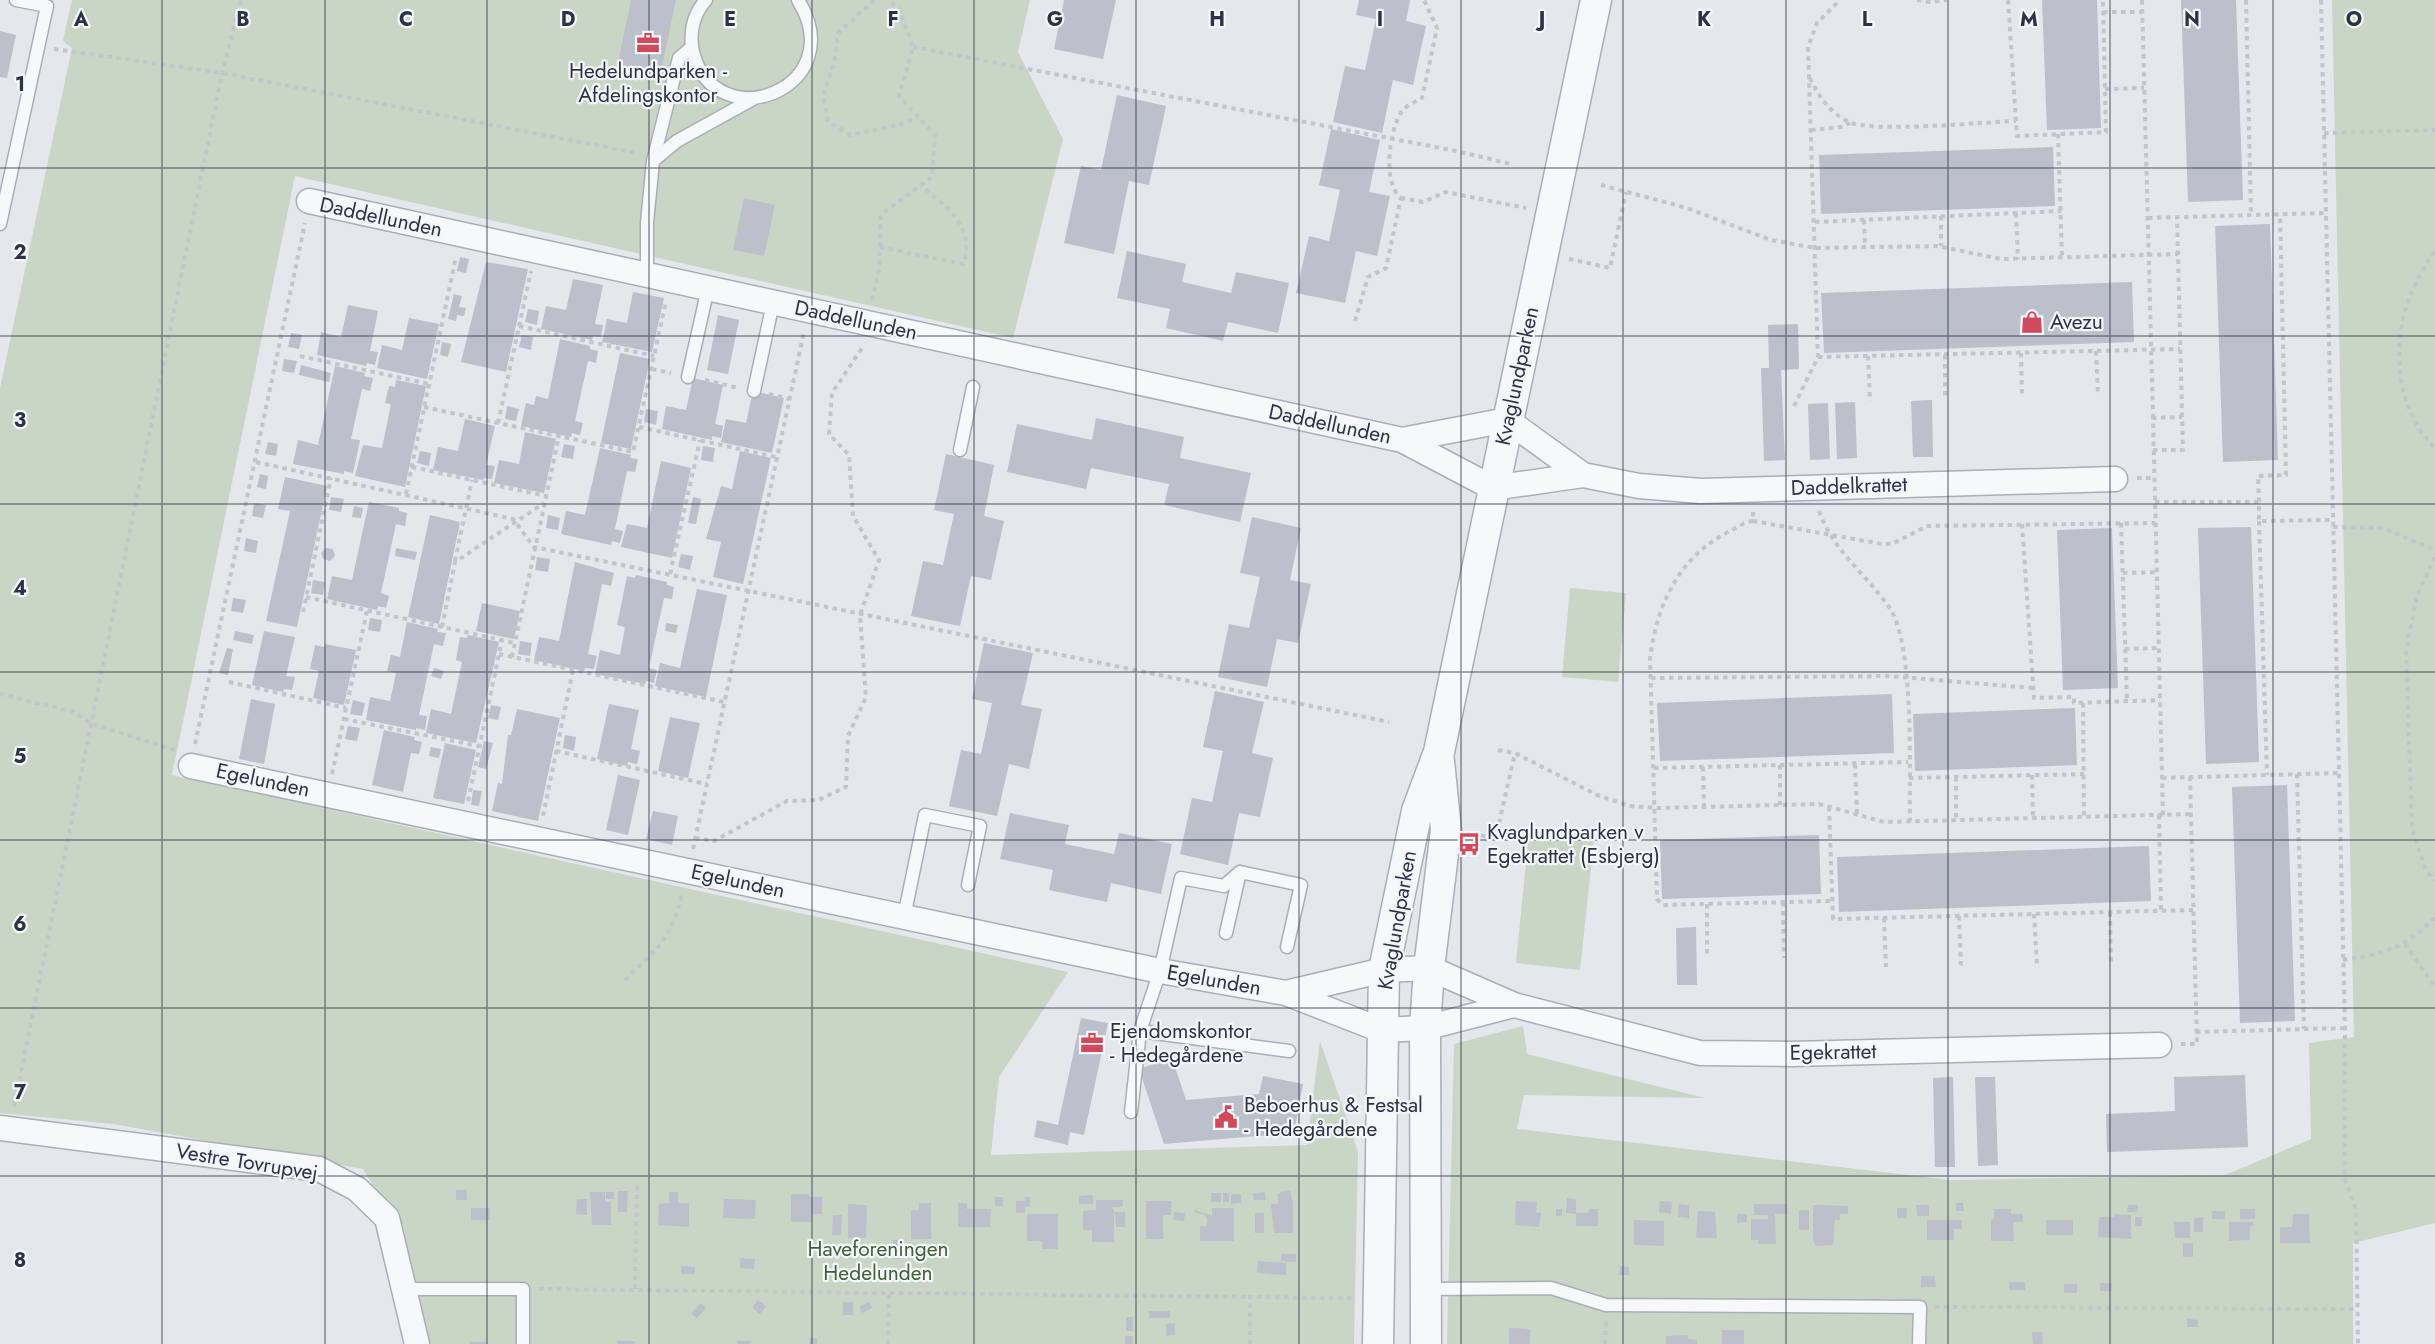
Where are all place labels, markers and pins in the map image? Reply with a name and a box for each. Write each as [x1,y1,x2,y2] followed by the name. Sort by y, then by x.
[635,30,661,56] office icon: Hedelundparken - Afdelingskontor
[569,56,728,110] place label: Hedelundparken - Afdelingskontor
[2050,307,2103,337] place label: Avezu
[2019,309,2045,335] shop icon: Avezu
[1487,817,1660,871] place label: Kvaglundparken v Egekrattet (Esbjerg)
[1456,831,1482,857] bus stop icon: Kvaglundparken v Egekrattet (Esbjerg)
[1110,1016,1253,1070] place label: Ejendomskontor - Hedegårdene
[1079,1030,1105,1056] office icon: Ejendomskontor - Hedegårdene
[1244,1090,1423,1144] place label: Beboerhus & Festsal - Hedegårdene
[1213,1104,1239,1130] public building icon: Beboerhus & Festsal - Hedegårdene

